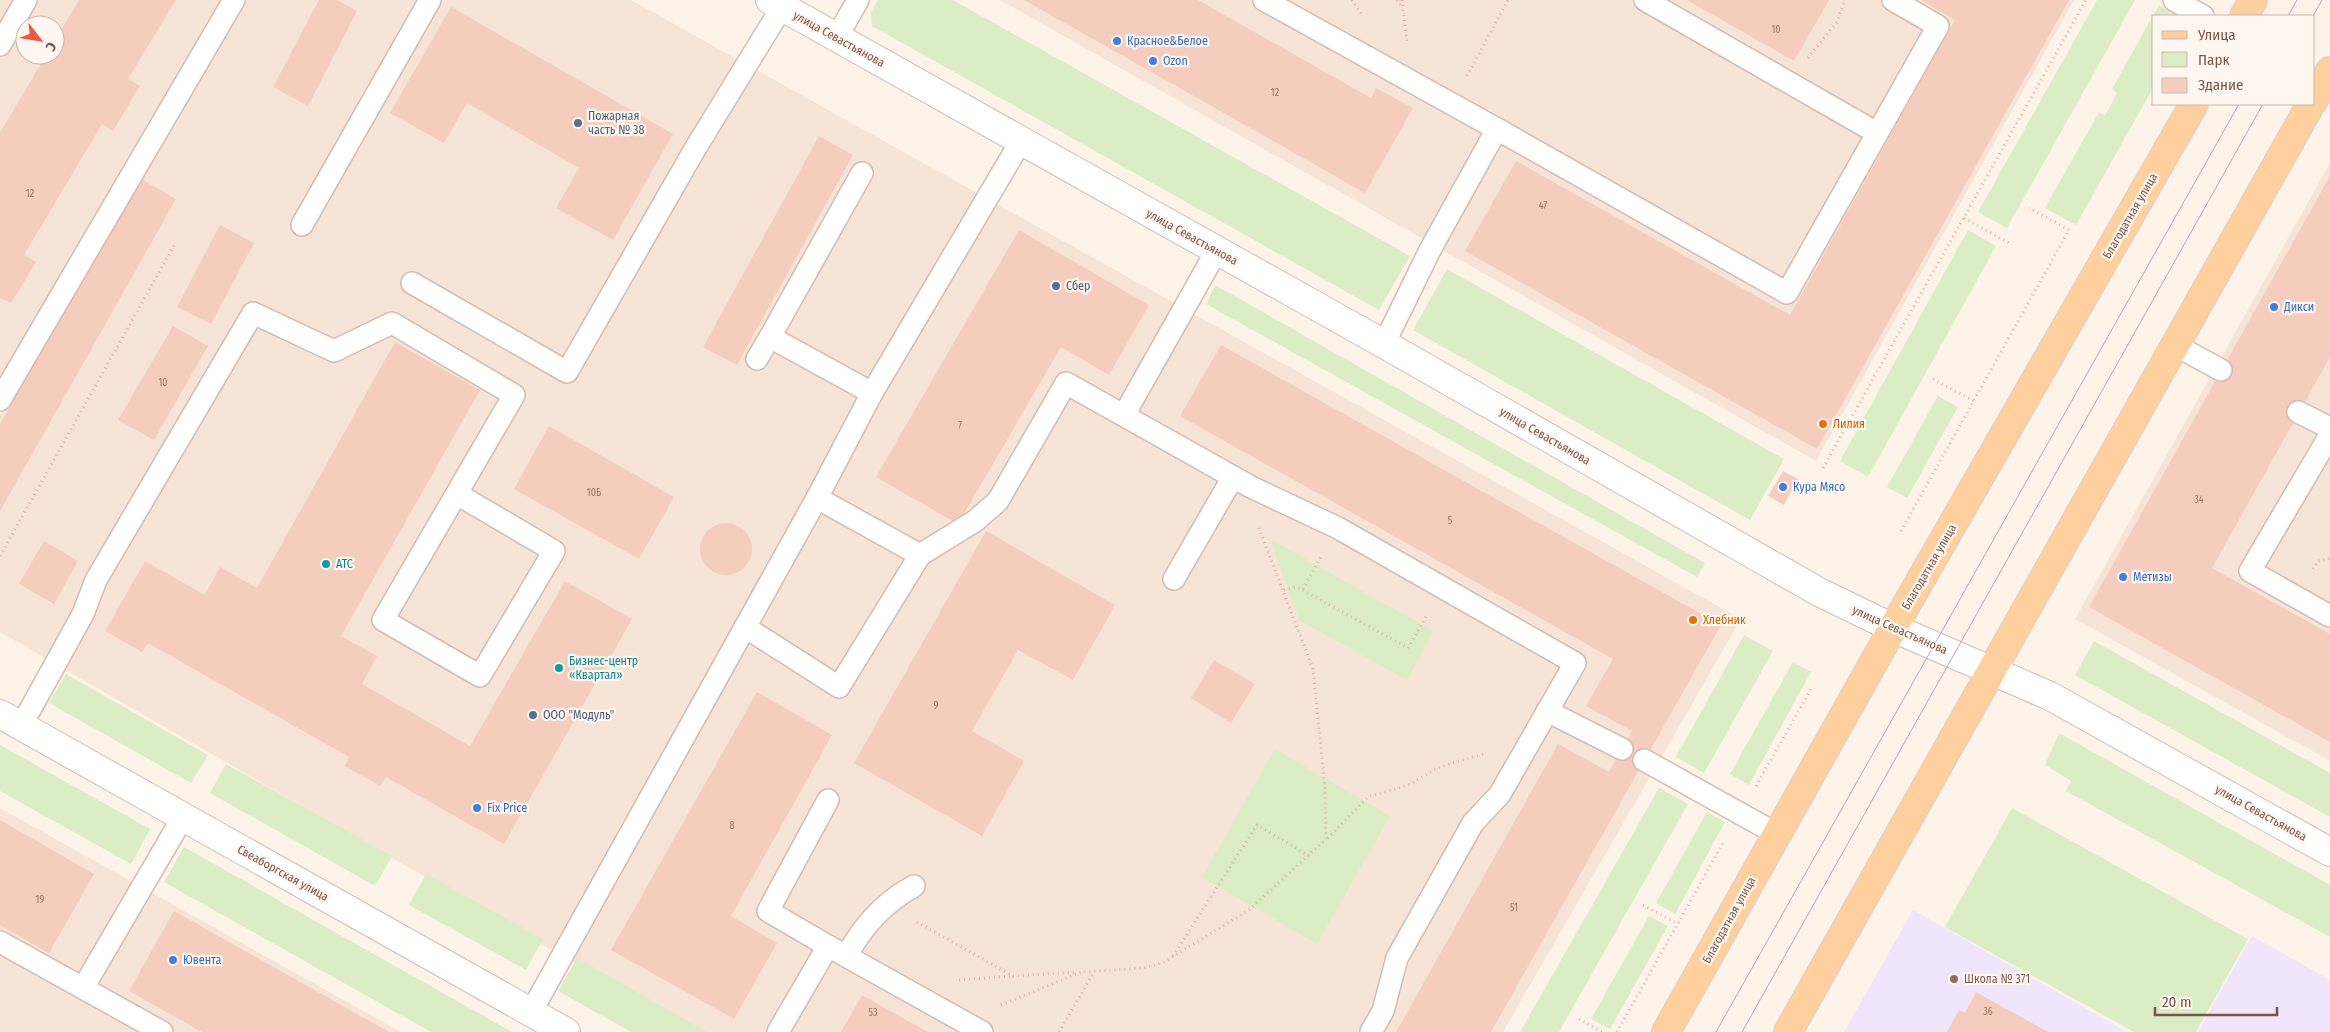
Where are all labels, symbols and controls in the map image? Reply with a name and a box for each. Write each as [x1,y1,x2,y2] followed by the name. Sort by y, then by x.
[791,8,887,70] street label: улица Севастьянова
[15,15,65,65] north arrow
[2152,15,2315,105] legend
[1771,24,1781,36] house number: 10
[2197,26,2236,44] text: Улица
[1127,34,1208,48] place label: Красное&Белое
[1111,35,1123,47] marker: Красное&Белое
[41,39,60,55] text: С
[2198,51,2229,69] text: Парк
[1163,54,1188,68] place label: Ozon
[1147,55,1159,67] marker: Ozon
[2198,76,2244,94] text: Здание
[1271,87,1280,99] house number: 12
[588,109,645,137] place label: Пожарная часть № 38
[572,117,584,129] marker: Пожарная часть № 38
[2100,171,2160,261] street label: Благодатная улица
[26,188,35,200] house number: 12
[1539,200,1547,212] house number: 47
[1144,206,1240,268] street label: улица Севастьянова
[1066,279,1090,293] place label: Сбер
[1050,280,1062,292] marker: Сбер
[2283,300,2314,314] place label: Дикси
[2268,301,2280,313] marker: Дикси
[158,377,168,389] house number: 10
[1497,404,1593,468] street label: улица Севастьянова
[1833,417,1865,431] place label: Лилия
[1817,418,1829,430] marker: Лилия
[958,420,962,432] house number: 7
[1793,480,1845,494] place label: Кура Мясо
[1777,481,1789,493] marker: Кура Мясо
[587,487,601,499] house number: 10Б
[2194,494,2204,506] house number: 34
[1448,515,1453,527] house number: 5
[1899,522,1959,612] street label: Благодатная улица
[336,557,353,571] place label: АТС
[320,558,332,570] marker: АТС
[2133,570,2172,584] place label: Метизы
[2117,571,2129,583] marker: Метизы
[1850,603,1950,657] street label: улица Севастьянова
[1703,613,1746,627] place label: Хлебник
[1687,614,1699,626] marker: Хлебник
[569,654,638,682] place label: Бизнес-центр «Квартал»
[553,662,565,674] marker: Бизнес-центр «Квартал»
[934,700,939,712] house number: 9
[543,708,614,722] place label: ООО "Модуль"
[527,709,539,721] marker: ООО "Модуль"
[2213,782,2309,844] street label: улица Севастьянова
[487,801,527,815] place label: Fix Price
[471,802,483,814] marker: Fix Price
[730,820,735,832] house number: 8
[235,842,331,904] street label: Свеаборгская улица
[1699,874,1759,966] street label: Благодатная улица
[36,894,45,906] house number: 19
[1510,902,1518,914] house number: 51
[183,953,222,967] place label: Ювента
[167,954,179,966] marker: Ювента
[1964,972,2030,986] place label: Школа № 371
[1948,973,1960,985] marker: Школа № 371
[2155,984,2278,1016] scale bar
[2162,993,2192,1011] text: 20 m
[1983,1006,1993,1018] house number: 36
[868,1007,878,1019] house number: 53

